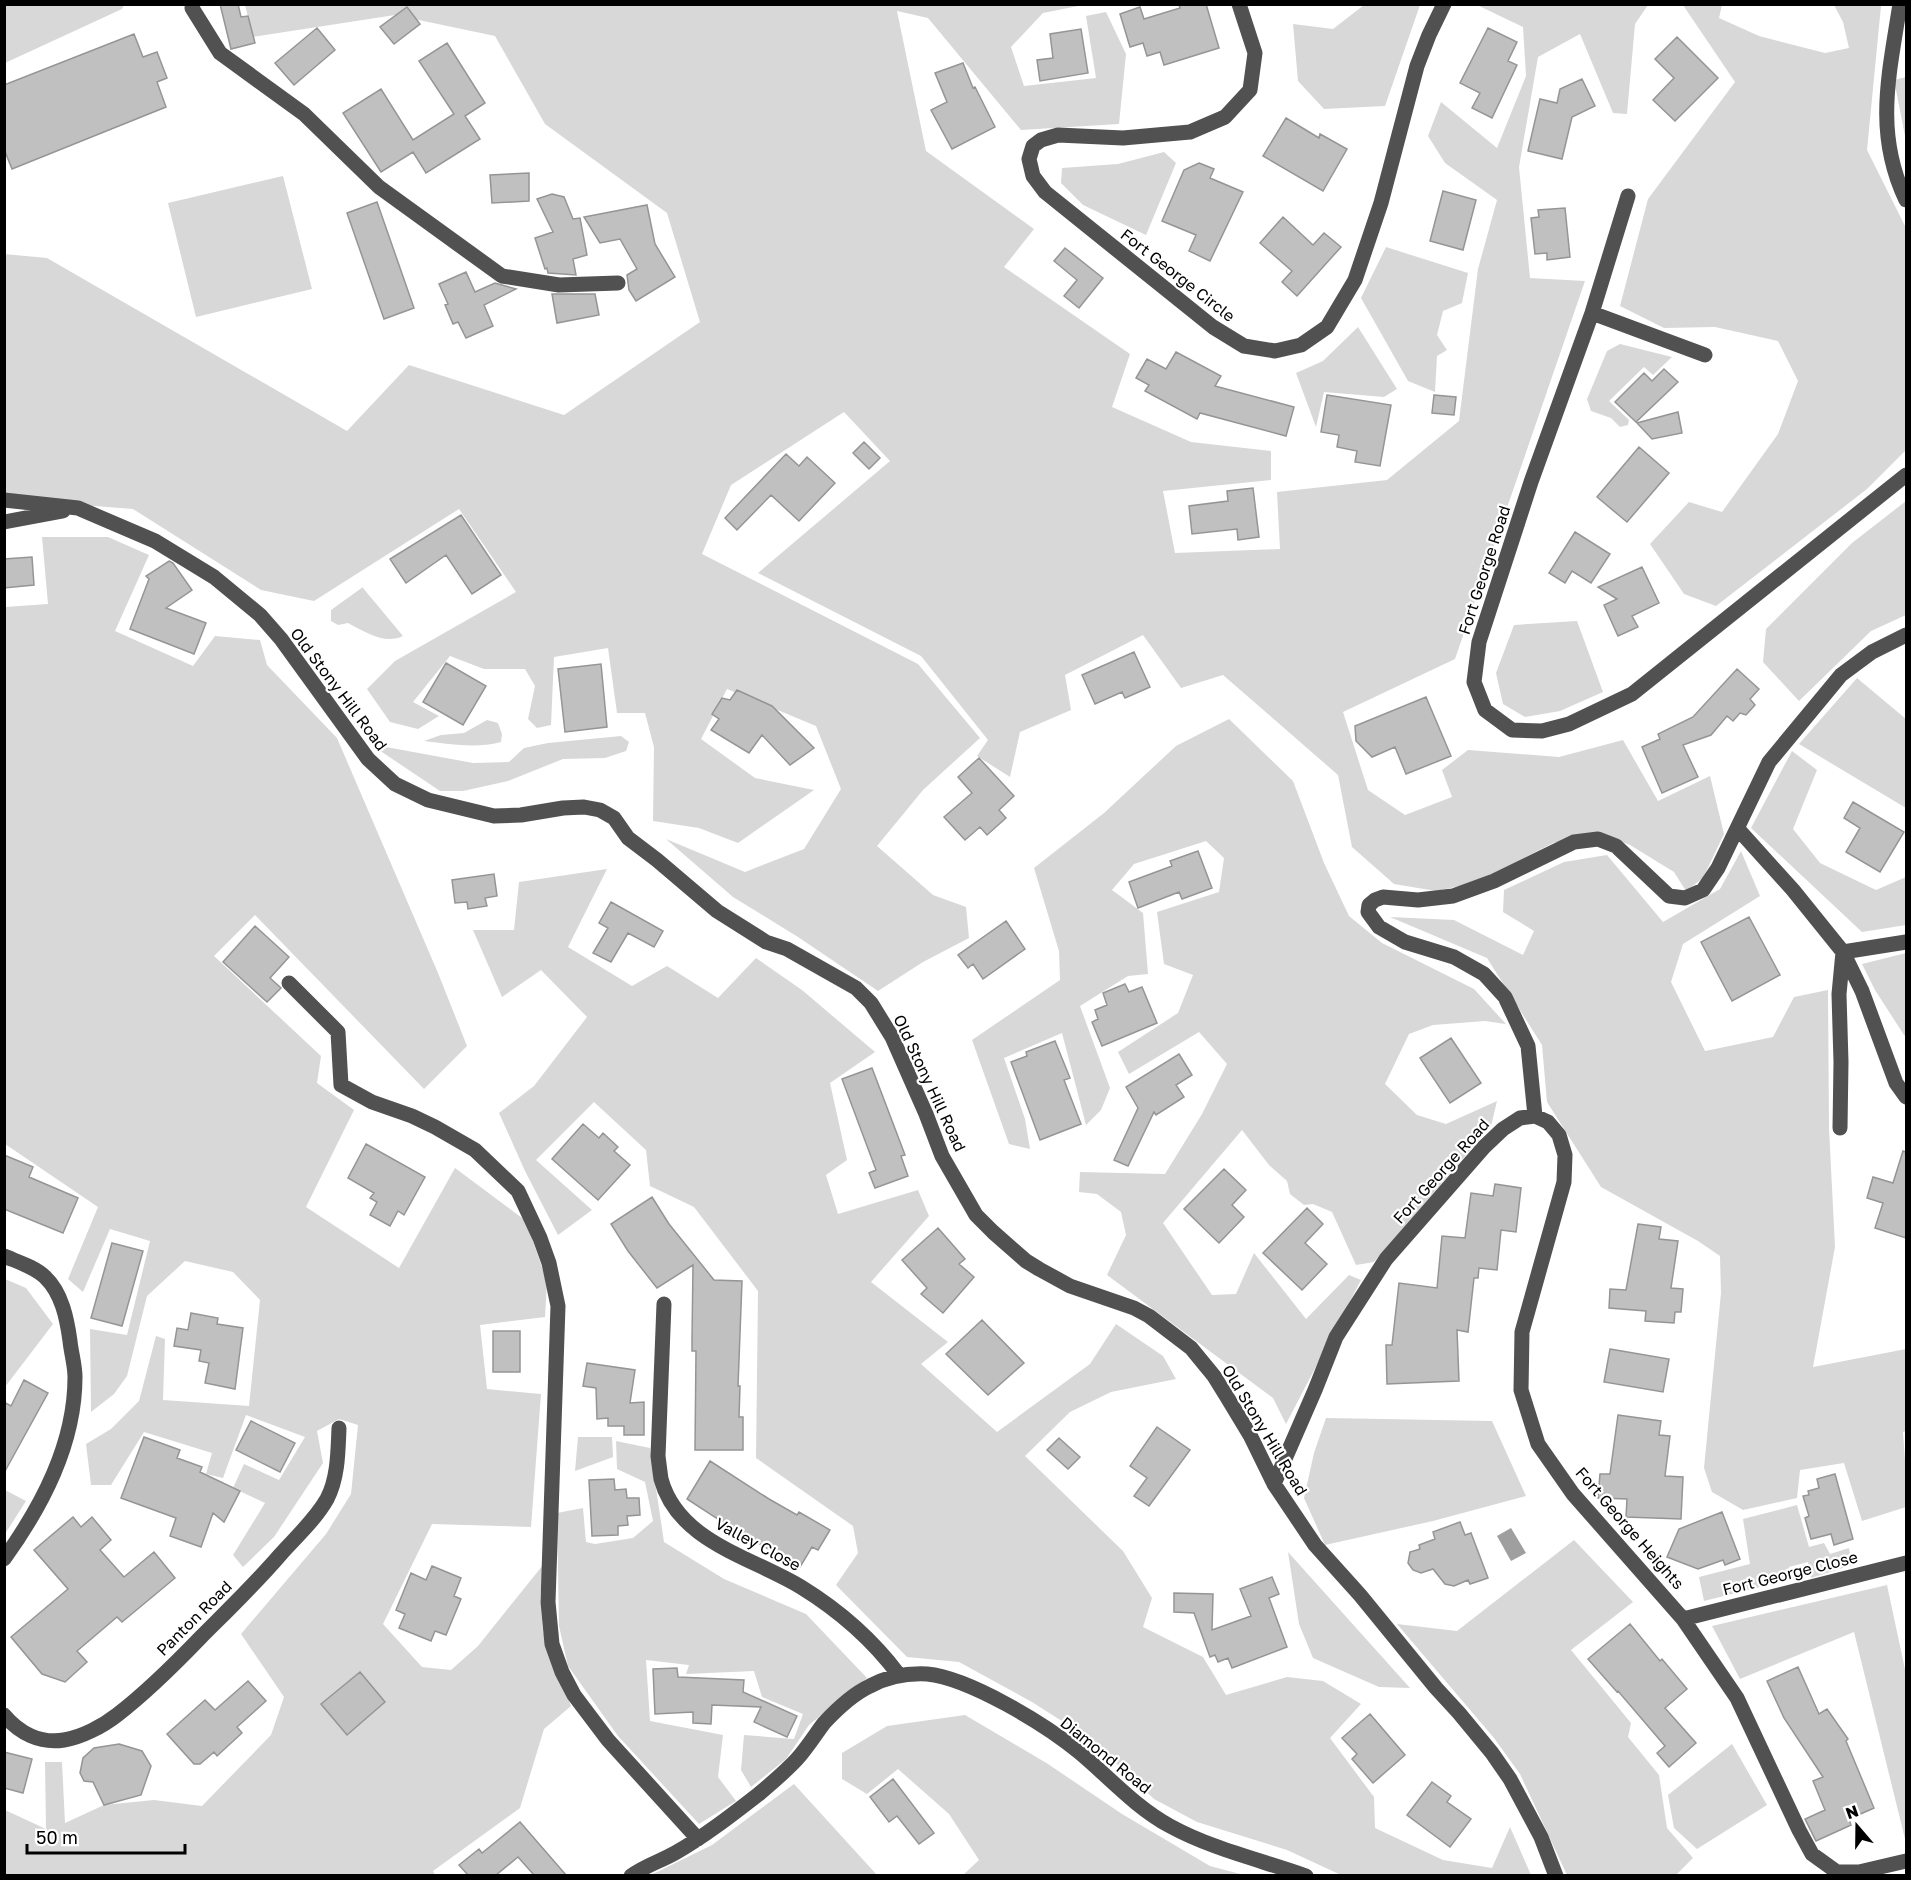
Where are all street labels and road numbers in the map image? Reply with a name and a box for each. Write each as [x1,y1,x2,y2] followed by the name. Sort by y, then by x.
[1117,224,1239,326] street label: Fort George Circle
[1454,503,1514,637] street label: Fort George Road
[286,624,392,754] street label: Old Stony Hill Road
[889,1011,971,1155] street label: Old Stony Hill Road
[1389,1114,1493,1228] street label: Fort George Road
[1218,1361,1312,1499] street label: Old Stony Hill Road
[1571,1463,1689,1593] street label: Fort George Heights
[712,1513,804,1575] street label: Valley Close
[1720,1547,1860,1599] street label: Fort George Close
[152,1576,236,1660] street label: Panton Road
[1057,1712,1155,1798] street label: Diamond Road

